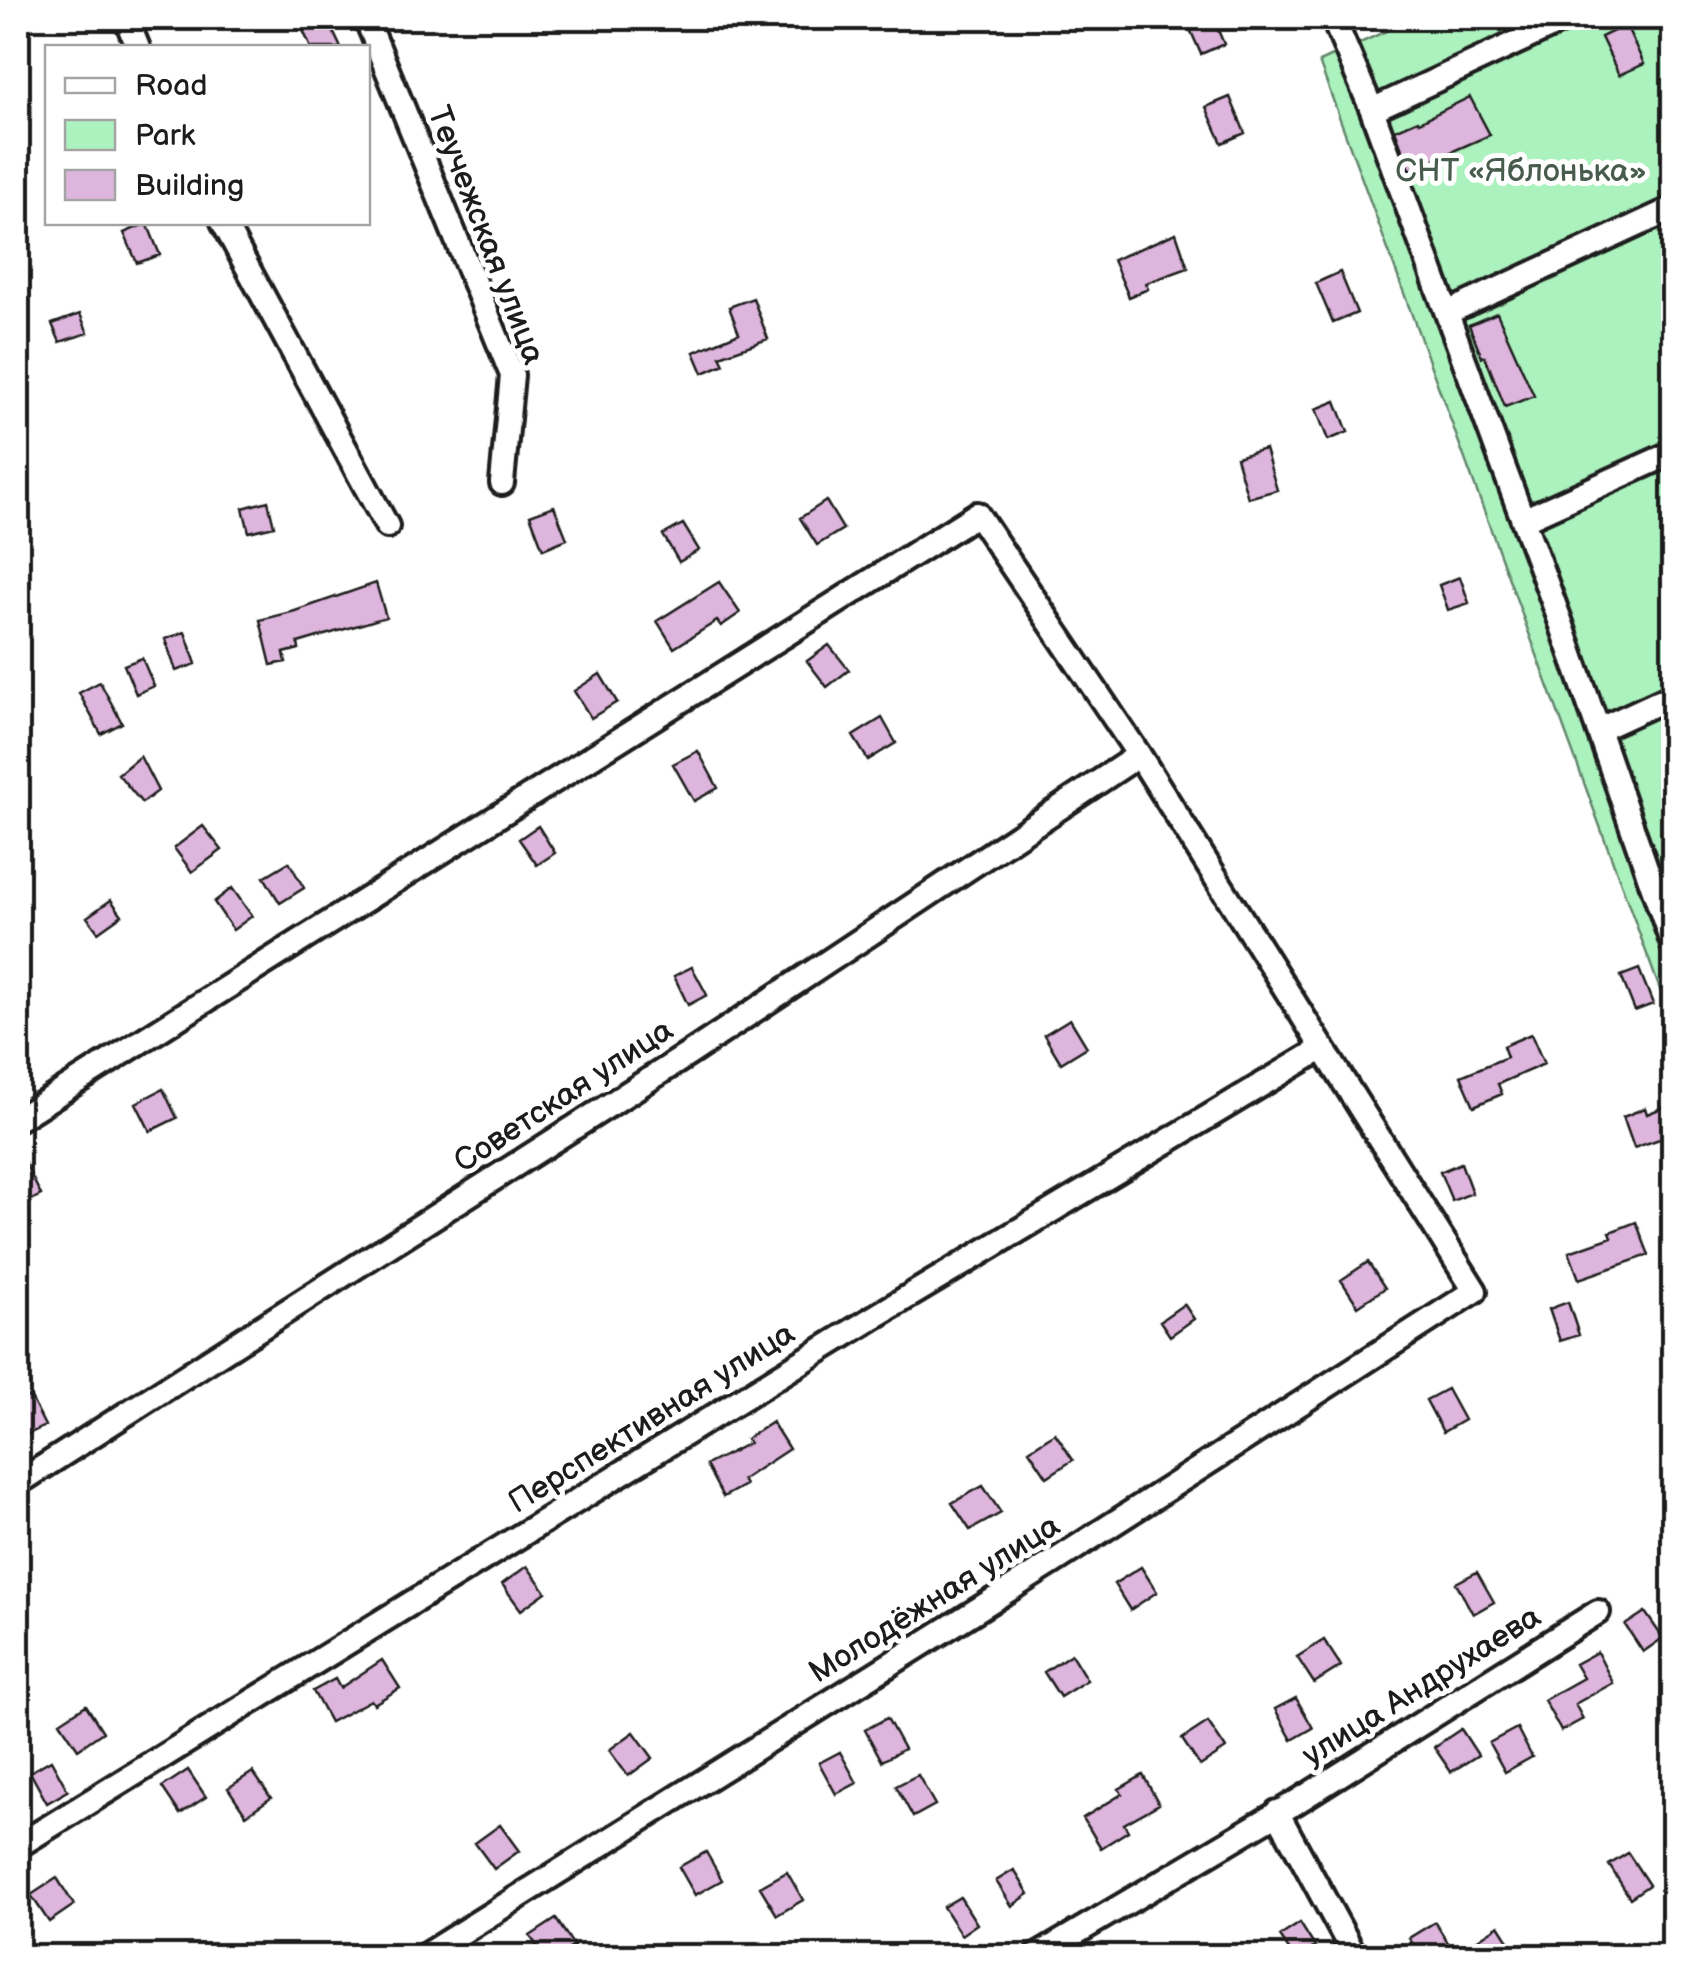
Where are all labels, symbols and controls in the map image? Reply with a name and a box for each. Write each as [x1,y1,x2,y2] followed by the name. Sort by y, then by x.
[45,45,370,225] legend
[135,68,208,104] text: Road
[418,101,553,370] street label: Теучежская улица
[135,118,195,154] text: Park
[1395,152,1647,191] park label: СНТ «Яблонька»
[135,168,244,204] text: Building
[447,1011,681,1182] street label: Советская улица
[501,1314,802,1522] street label: Перспективная улица
[802,1506,1067,1692] street label: Молодёжная улица
[1295,1597,1548,1775] street label: улица Андрухаева

